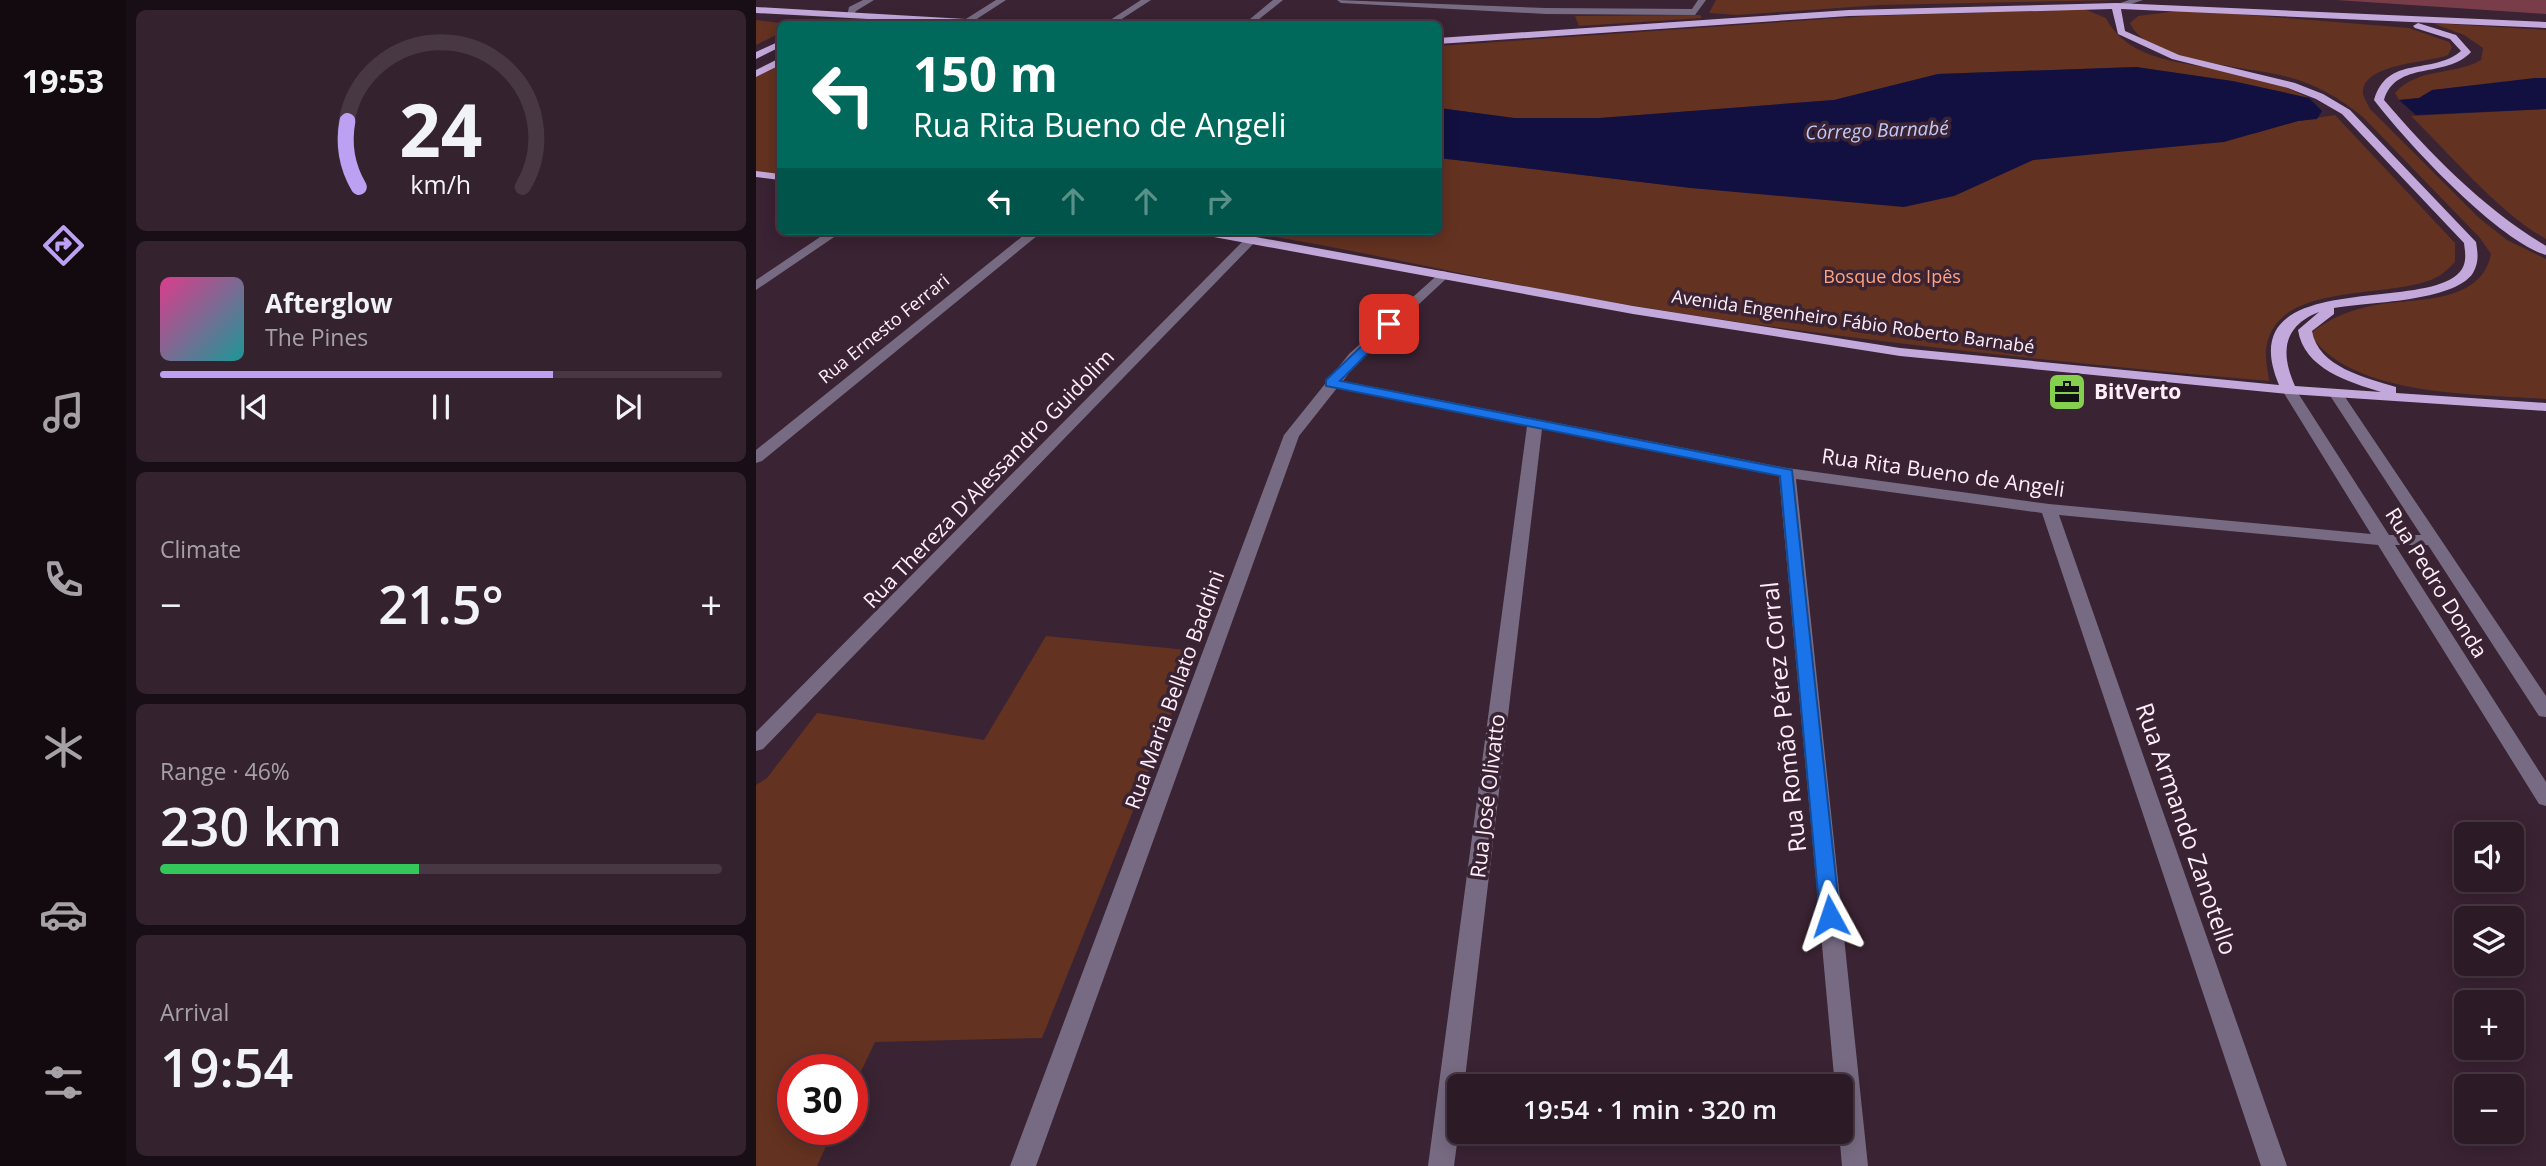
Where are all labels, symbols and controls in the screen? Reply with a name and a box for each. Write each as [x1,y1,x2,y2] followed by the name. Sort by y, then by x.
[913,40,1058,106] text: 150 m
[798,49,889,140] icon: left
[22,59,104,102] text: 19:53
[399,79,483,178] text: 24
[913,103,1286,146] text: Rua Rita Bueno de Angeli
[1805,114,1950,145] water label: Córrego Barnabé
[411,166,471,200] text: km/h
[981,182,1019,220] icon: left
[1054,182,1092,220] icon: ahead
[1127,182,1165,220] icon: ahead
[1200,182,1238,220] icon: right
[39,221,88,270] icon: directions
[1823,264,1961,288] park label: Bosque dos Ipês
[813,268,954,388] street label: Rua Ernesto Ferrari
[1670,284,2036,358] street label: Avenida Engenheiro Fábio Roberto Barnabé
[265,285,392,321] text: Afterglow
[1359,294,1419,354] pin
[1370,305,1408,343] icon: arrive
[265,321,368,353] text: The Pines
[857,343,1120,614] street label: Rua Thereza D'Alessandro Guidolim
[2046,371,2088,413] office icon: BitVerto
[2094,377,2181,405] place label: BitVerto
[39,388,88,437] icon: music
[235,388,273,426] icon: previous
[422,388,460,426] icon: pause
[609,388,647,426] icon: next
[1820,441,2066,503] street label: Rua Rita Bueno de Angeli
[2379,502,2494,663] street label: Rua Pedro Donda
[160,533,241,565] text: Climate
[39,555,88,604] icon: phone
[1118,566,1230,813] street label: Rua Maria Bellato Baddini
[378,568,504,639] text: 21.5°
[160,578,182,630] text: −
[700,578,722,630] text: +
[1752,580,1813,854] street label: Rua Romão Pérez Corral
[2129,698,2246,959] street label: Rua Armando Zanotello
[1463,712,1511,880] street label: Rua José Olivatto
[39,723,88,772] icon: climate
[160,755,290,787] text: Range · 46%
[160,790,342,861] text: 230 km
[2454,822,2524,1144] map controls
[2454,822,2524,892] button: sound
[1793,879,1867,953] position arrow
[39,890,88,939] icon: car
[2454,906,2524,976] button: layers
[2454,990,2524,1060] button: +
[160,996,229,1028] text: Arrival
[160,1031,293,1102] text: 19:54
[777,1054,868,1145] speed limit sign: 30
[39,1058,88,1107] icon: filters
[2454,1074,2524,1144] button: −
[1523,1091,1777,1127] text: 19:54 · 1 min · 320 m

